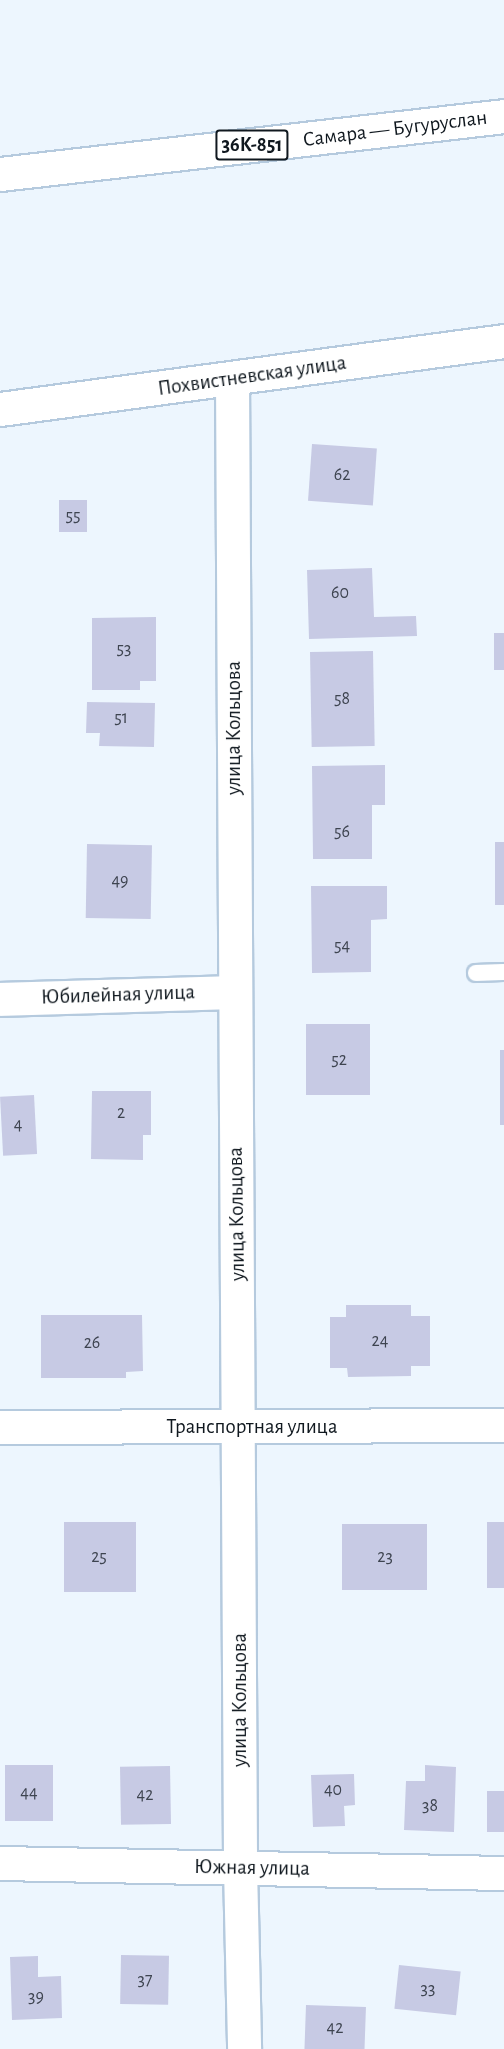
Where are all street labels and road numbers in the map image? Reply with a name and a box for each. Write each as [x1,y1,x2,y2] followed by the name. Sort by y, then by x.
[301,105,489,153] street label: Самара — Бугуруслан
[214,128,290,162] road number: 36К-851
[156,350,348,402] street label: Похвистневская улица
[221,661,247,795] street label: улица Кольцова
[41,980,195,1010] street label: Юбилейная улица
[223,1147,251,1281] street label: улица Кольцова
[166,1414,338,1440] street label: Транспортная улица
[227,1633,253,1767] street label: улица Кольцова
[194,1854,310,1882] street label: Южная улица

